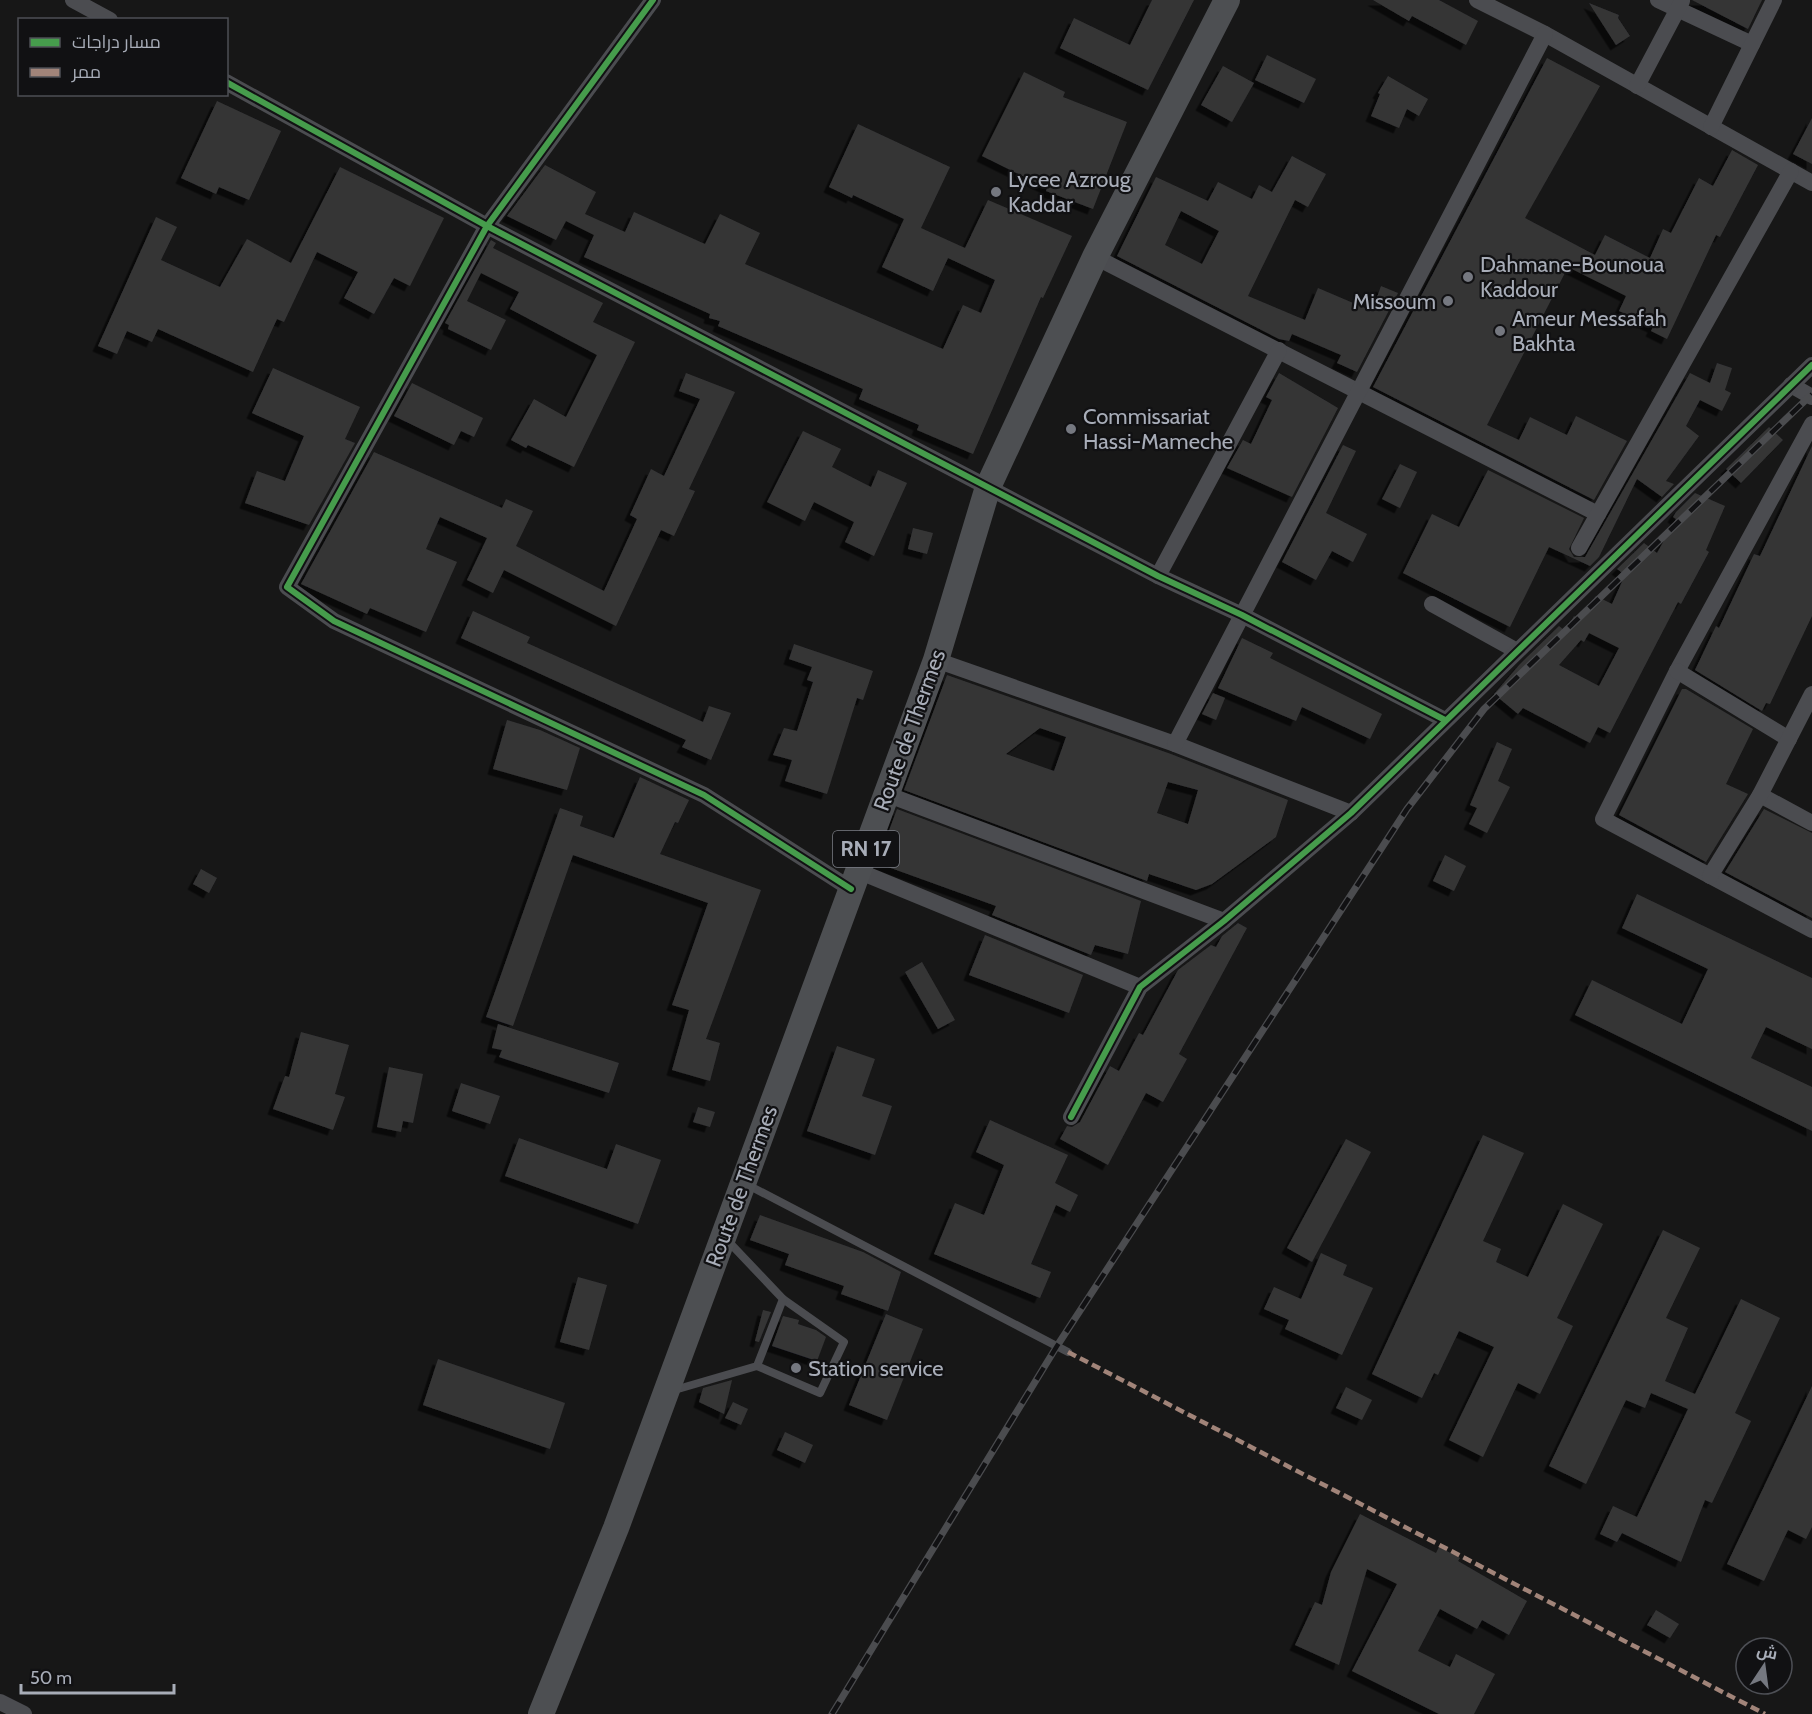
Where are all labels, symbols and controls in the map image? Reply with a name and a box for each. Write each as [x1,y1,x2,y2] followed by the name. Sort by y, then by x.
[18,18,228,96] legend
[72,31,161,53] text: مسار دراجات
[71,61,101,83] text: ممر
[1008,166,1132,218] place label: Lycee Azroug Kaddar
[989,185,1003,199] marker: Lycee Azroug Kaddar
[1480,251,1665,303] place label: Dahmane-Bounoua Kaddour
[1461,270,1475,284] marker: Dahmane-Bounoua Kaddour
[1353,288,1436,315] place label: Missoum
[1441,294,1455,308] marker: Missoum
[1512,305,1667,357] place label: Ameur Messafah Bakhta
[1493,324,1507,338] marker: Ameur Messafah Bakhta
[1083,403,1233,455] place label: Commissariat Hassi-Mameche
[1064,422,1078,436] marker: Commissariat Hassi-Mameche
[868,646,951,815] street label: Route de Thermes
[833,831,899,867] road number: RN 17
[700,1102,783,1271] street label: Route de Thermes
[808,1355,944,1382] place label: Station service
[789,1361,803,1375] marker: Station service
[1734,1636,1794,1696] north arrow
[1755,1640,1779,1663] text: ش
[21,1657,174,1695] scale bar
[30,1667,72,1689] text: 50 m

